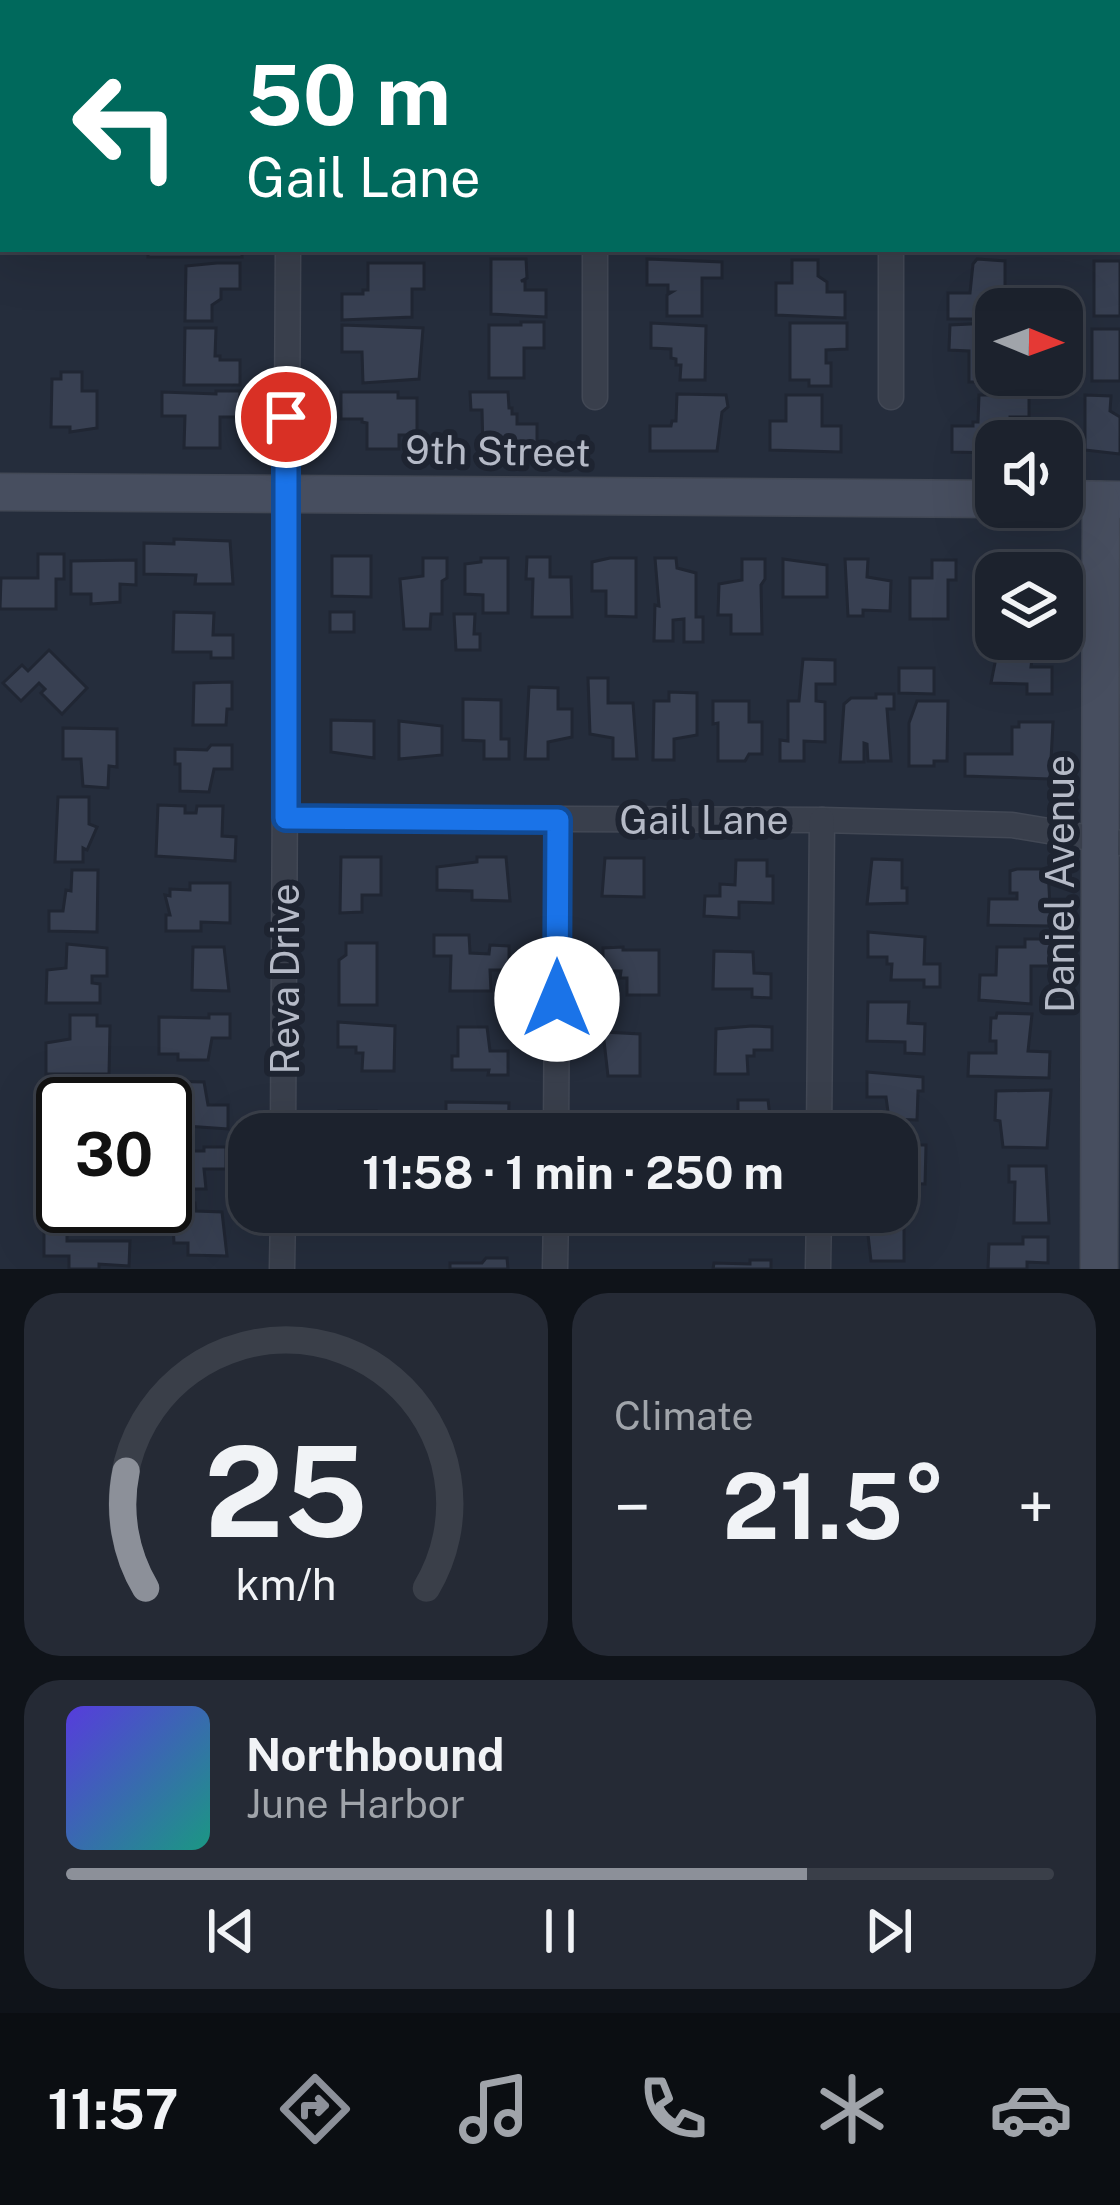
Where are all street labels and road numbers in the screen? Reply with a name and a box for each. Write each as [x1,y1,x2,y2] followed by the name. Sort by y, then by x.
[405,426,591,476] street label: 9th Street
[1037,755,1083,1013] street label: Daniel Avenue
[619,797,789,843] street label: Gail Lane
[262,883,308,1075] street label: Reva Drive

